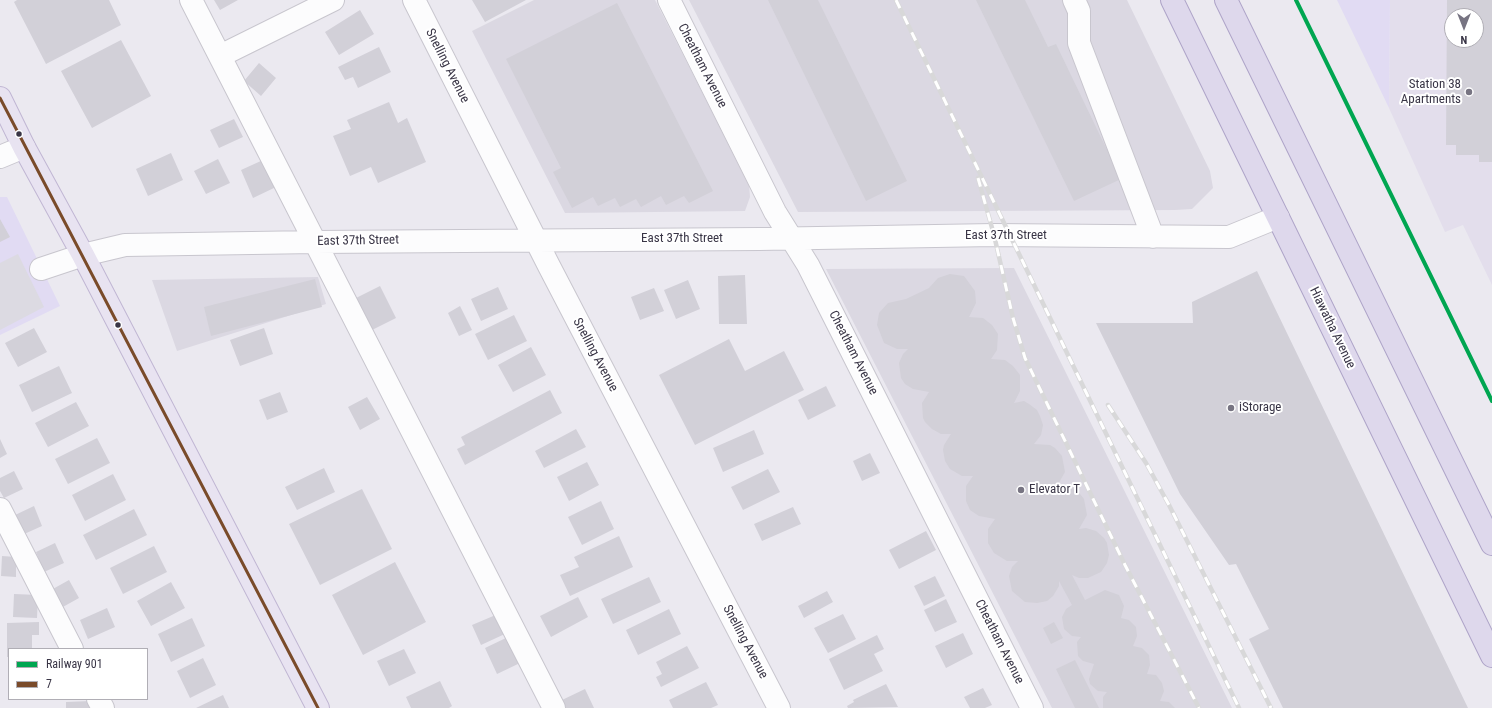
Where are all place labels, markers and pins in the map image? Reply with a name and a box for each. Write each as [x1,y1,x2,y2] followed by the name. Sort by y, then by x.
[1401,77,1461,108] place label: Station 38 Apartments
[1464,87,1474,97] marker: Station 38 Apartments
[14,129,24,139] unlabelled marker
[113,320,123,330] unlabelled marker
[1239,400,1281,416] place label: iStorage
[1226,403,1236,413] marker: iStorage
[1029,482,1080,498] place label: Elevator T
[1016,485,1026,495] marker: Elevator T

